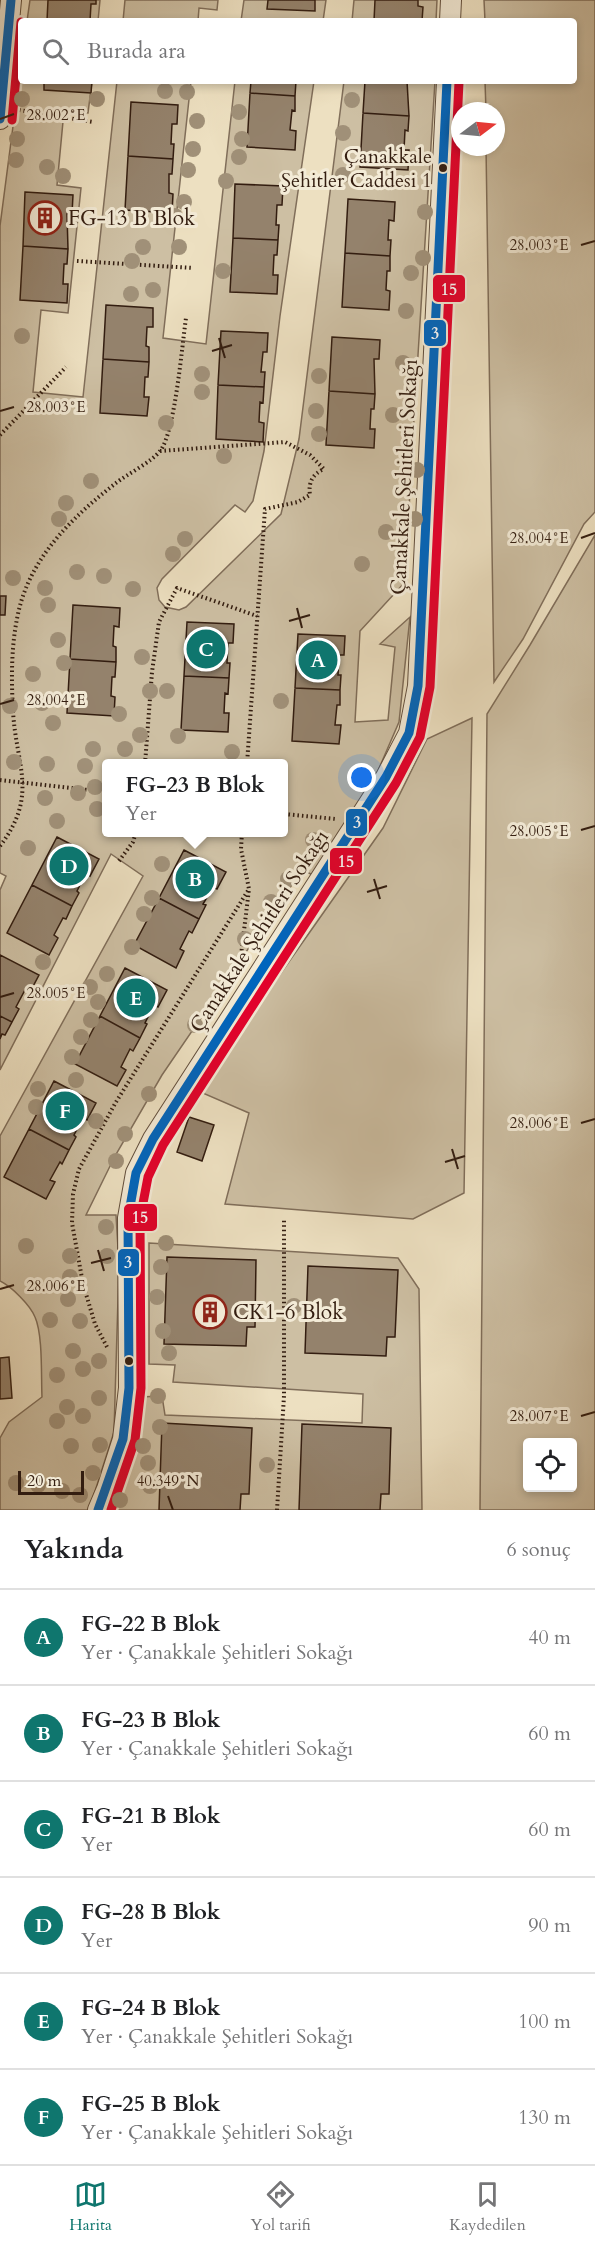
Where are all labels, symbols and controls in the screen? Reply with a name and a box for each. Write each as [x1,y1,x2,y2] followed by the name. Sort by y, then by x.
[18,18,577,84] search box
[39,35,72,68] icon: search
[87,36,186,66] text: Burada ara
[451,102,505,156] north arrow
[26,105,86,125] text: 28.002°E
[281,143,432,194] place label: Çanakkale Şehitler Caddesi 1
[437,162,449,174] marker: Çanakkale Şehitler Caddesi 1
[27,200,63,236] building icon: FG-13 B Blok
[68,204,196,233] place label: FG-13 B Blok
[509,235,569,255] text: 28.003°E
[432,274,466,303] line badge: 15
[441,279,457,301] text: 15
[423,319,447,347] line badge: 3
[431,323,439,345] text: 3
[384,358,425,596] street label: Çanakkale Şehitleri Sokağı
[26,397,86,417] text: 28.003°E
[509,528,569,548] text: 28.004°E
[186,626,226,672] pin: C
[298,638,338,682] pin: A
[26,690,86,710] text: 28.004°E
[102,759,288,837] popup
[347,763,376,792] your location
[125,770,265,800] text: FG-23 B Blok
[125,800,157,827] text: Yer
[345,808,368,837] line badge: 3
[353,812,361,834] text: 3
[509,821,569,841] text: 28.005°E
[183,824,336,1038] street label: Çanakkale Şehitleri Sokağı
[50,844,88,888] pin: D
[329,847,363,875] line badge: 15
[338,851,354,873] text: 15
[176,856,214,902] pin: B
[116,976,156,1020] pin: E
[26,983,86,1003] text: 28.005°E
[46,1088,84,1134] pin: F
[509,1113,569,1133] text: 28.006°E
[123,1203,158,1232] line badge: 15
[132,1207,148,1229] text: 15
[117,1248,140,1277] line badge: 3
[124,1252,132,1274] text: 3
[26,1276,86,1296] text: 28.006°E
[192,1294,228,1330] building icon: CK1-6 Blok
[233,1298,344,1327] place label: CK1-6 Blok
[123,1355,135,1367] unlabelled marker
[509,1406,569,1426] text: 28.007°E
[523,1438,577,1492] map controls
[523,1438,577,1492] button: locate
[18,1468,84,1496] scale bar
[27,1470,61,1492] text: 20 m
[137,1471,200,1491] text: 40.349°N
[24,1532,124,1567] text: Yakında
[506,1536,571,1563] text: 6 sonuç
[81,1609,221,1639] text: FG-22 B Blok
[36,1624,51,1651] text: A
[528,1624,571,1651] text: 40 m
[81,1639,353,1666] text: Yer · Çanakkale Şehitleri Sokağı
[81,1705,221,1735] text: FG-23 B Blok
[36,1720,51,1747] text: B
[528,1720,571,1747] text: 60 m
[81,1735,353,1762] text: Yer · Çanakkale Şehitleri Sokağı
[81,1801,221,1831] text: FG-21 B Blok
[36,1816,51,1843] text: C
[528,1816,571,1843] text: 60 m
[81,1831,112,1858] text: Yer
[81,1897,221,1927] text: FG-28 B Blok
[35,1912,52,1939] text: D
[528,1912,571,1939] text: 90 m
[81,1927,112,1954] text: Yer
[81,1993,221,2023] text: FG-24 B Blok
[37,2008,50,2035] text: E
[518,2008,571,2035] text: 100 m
[81,2023,353,2050] text: Yer · Çanakkale Şehitleri Sokağı
[81,2089,221,2119] text: FG-25 B Blok
[38,2104,49,2131] text: F
[518,2104,571,2131] text: 130 m
[81,2119,353,2146] text: Yer · Çanakkale Şehitleri Sokağı
[69,2178,112,2236] tab: Harita
[250,2178,311,2236] tab: Yol tarifi
[449,2178,526,2236] tab: Kaydedilen

